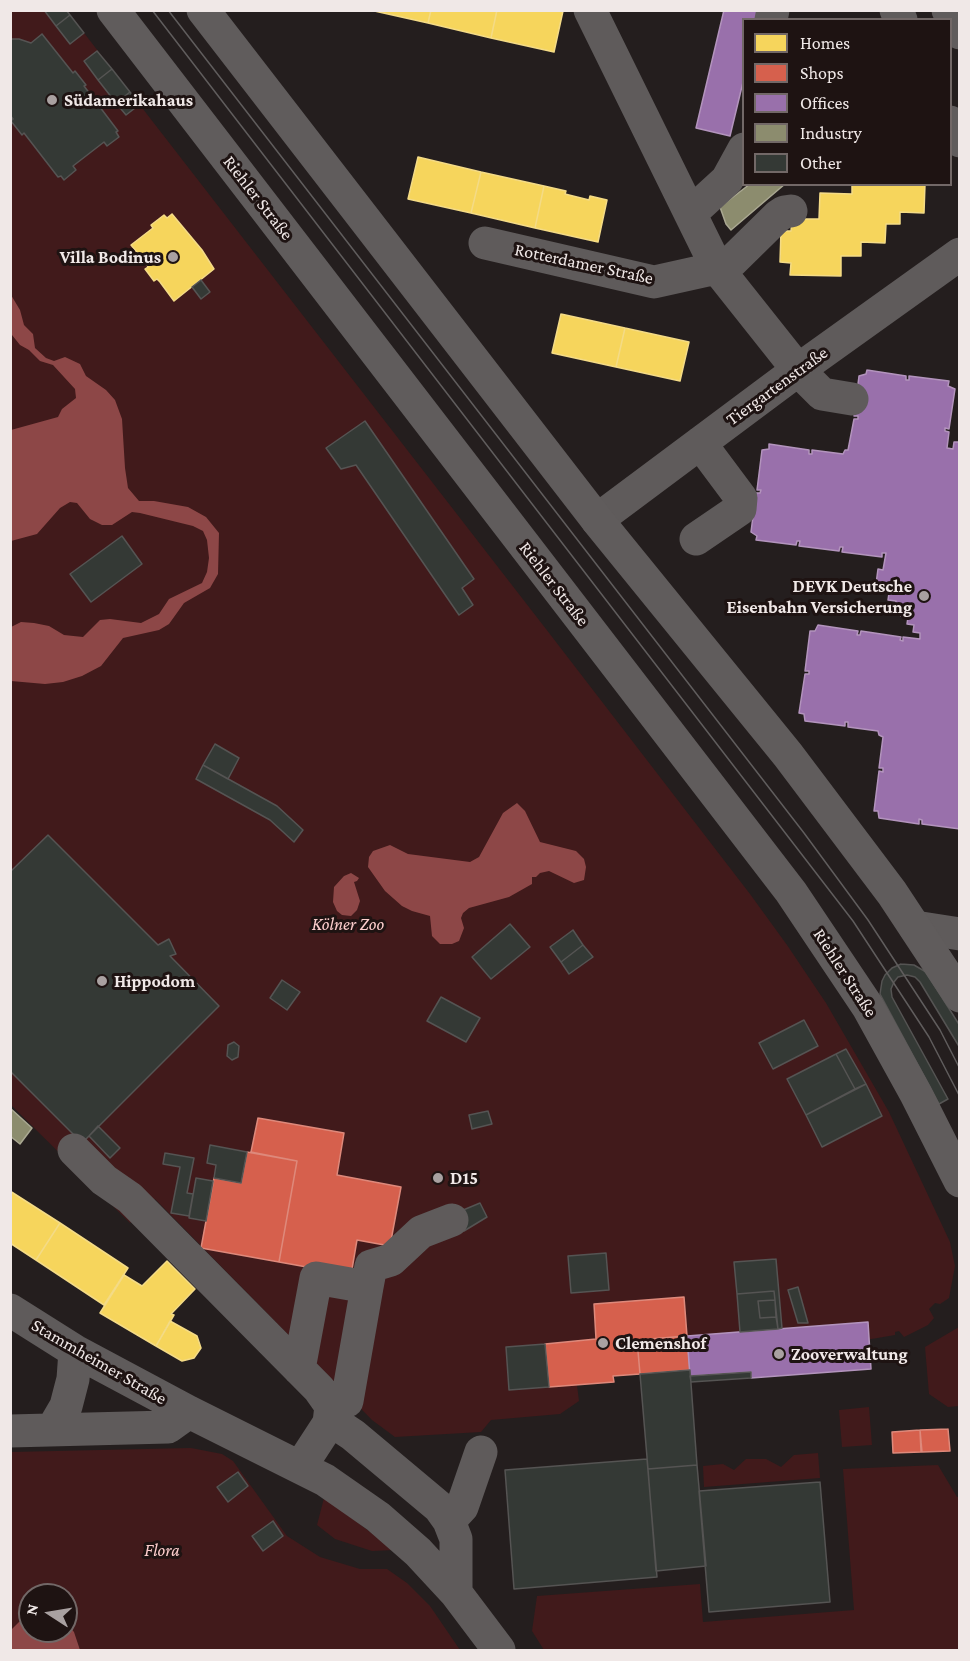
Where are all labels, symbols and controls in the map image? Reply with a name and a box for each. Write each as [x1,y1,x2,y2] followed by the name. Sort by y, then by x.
[742,18,952,186] legend
[800,33,850,53] text: Homes
[800,63,844,83] text: Shops
[64,89,193,111] place label: Südamerikahaus
[45,93,59,107] marker: Südamerikahaus
[800,93,849,113] text: Offices
[800,123,862,143] text: Industry
[218,151,298,245] street label: Riehler Straße
[800,153,842,173] text: Other
[513,239,655,289] street label: Rotterdamer Straße
[60,246,161,268] place label: Villa Bodinus
[166,250,180,264] marker: Villa Bodinus
[722,342,832,430] street label: Tiergartenstraße
[514,537,594,631] street label: Riehler Straße
[727,575,912,618] place label: DEVK Deutsche Eisenbahn Versicherung
[917,589,931,603] marker: DEVK Deutsche Eisenbahn Versicherung
[312,913,384,935] park label: Kölner Zoo
[808,925,882,1021] street label: Riehler Straße
[114,970,195,992] place label: Hippodom
[95,974,109,988] marker: Hippodom
[450,1167,478,1189] place label: D15
[431,1171,445,1185] marker: D15
[27,1314,171,1410] street label: Stammheimer Straße
[615,1332,706,1354] place label: Clemenshof
[596,1336,610,1350] marker: Clemenshof
[791,1343,908,1365] place label: Zooverwaltung
[772,1347,786,1361] marker: Zooverwaltung
[144,1539,180,1561] park label: Flora
[18,1583,78,1643] north arrow
[22,1602,41,1617] text: N

